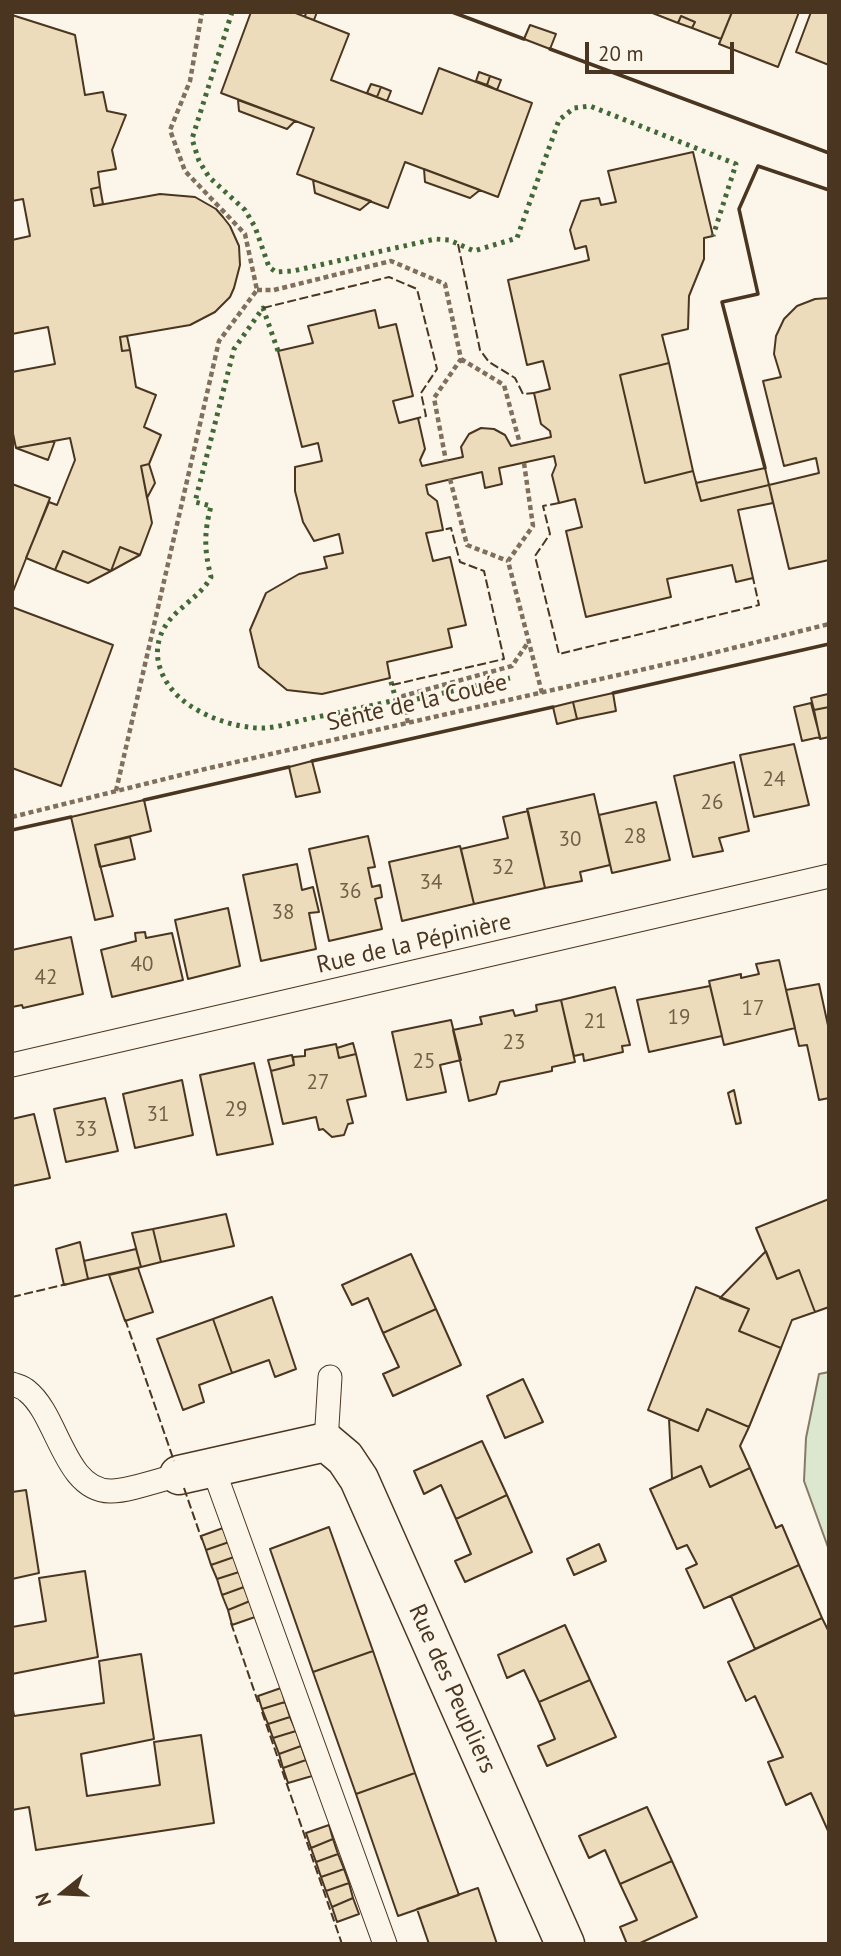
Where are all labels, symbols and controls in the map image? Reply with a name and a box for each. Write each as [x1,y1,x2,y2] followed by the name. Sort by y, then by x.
[589,28,738,72] scale bar
[598,40,644,67] text: 20 m
[324,668,510,738] street label: Sente de la Couée
[763,767,785,793] house number: 24
[701,790,723,816] house number: 26
[624,824,646,850] house number: 28
[559,827,581,853] house number: 30
[492,855,514,881] house number: 32
[420,870,442,896] house number: 34
[339,879,361,905] house number: 36
[272,900,294,926] house number: 38
[314,908,514,980] street label: Rue de la Pépinière
[131,952,153,978] house number: 40
[35,965,57,991] house number: 42
[742,996,764,1022] house number: 17
[668,1005,690,1031] house number: 19
[584,1009,606,1035] house number: 21
[503,1030,525,1056] house number: 23
[413,1049,435,1075] house number: 25
[307,1070,329,1096] house number: 27
[225,1097,247,1123] house number: 29
[147,1102,169,1128] house number: 31
[75,1117,97,1143] house number: 33
[402,1600,502,1778] street label: Rue des Peupliers
[28,1858,98,1928] north arrow
[30,1890,56,1909] text: N

